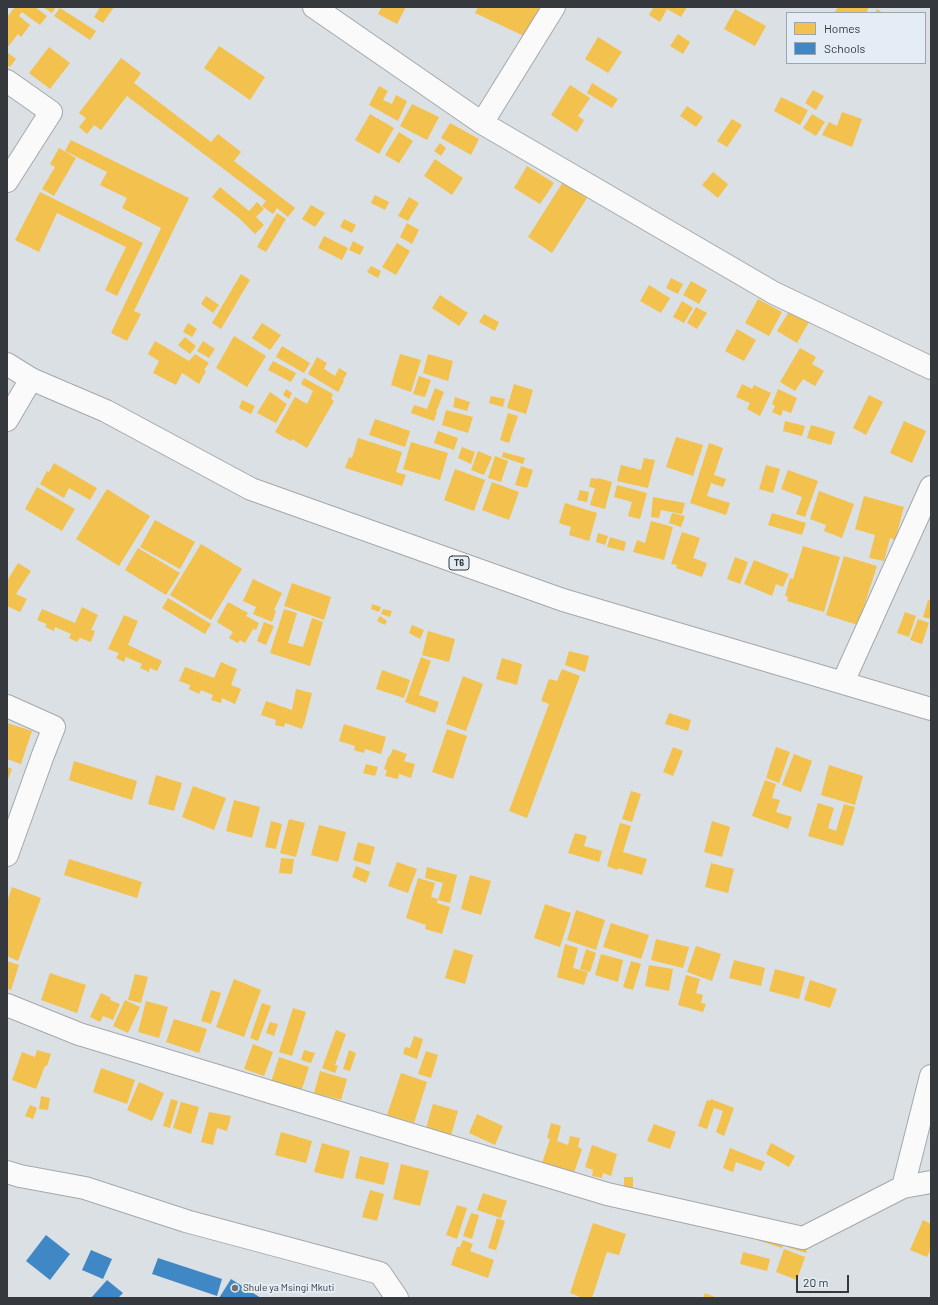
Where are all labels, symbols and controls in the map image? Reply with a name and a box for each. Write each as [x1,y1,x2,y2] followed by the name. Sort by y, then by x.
[786,12,926,64] legend
[824,21,860,35] text: Homes
[824,41,865,55] text: Schools
[449,556,469,570] road number: T6
[798,1267,851,1293] scale bar
[803,1275,829,1289] text: 20 m
[243,1282,334,1294] place label: Shule ya Msingi Mkuti
[230,1283,240,1293] marker: Shule ya Msingi Mkuti

